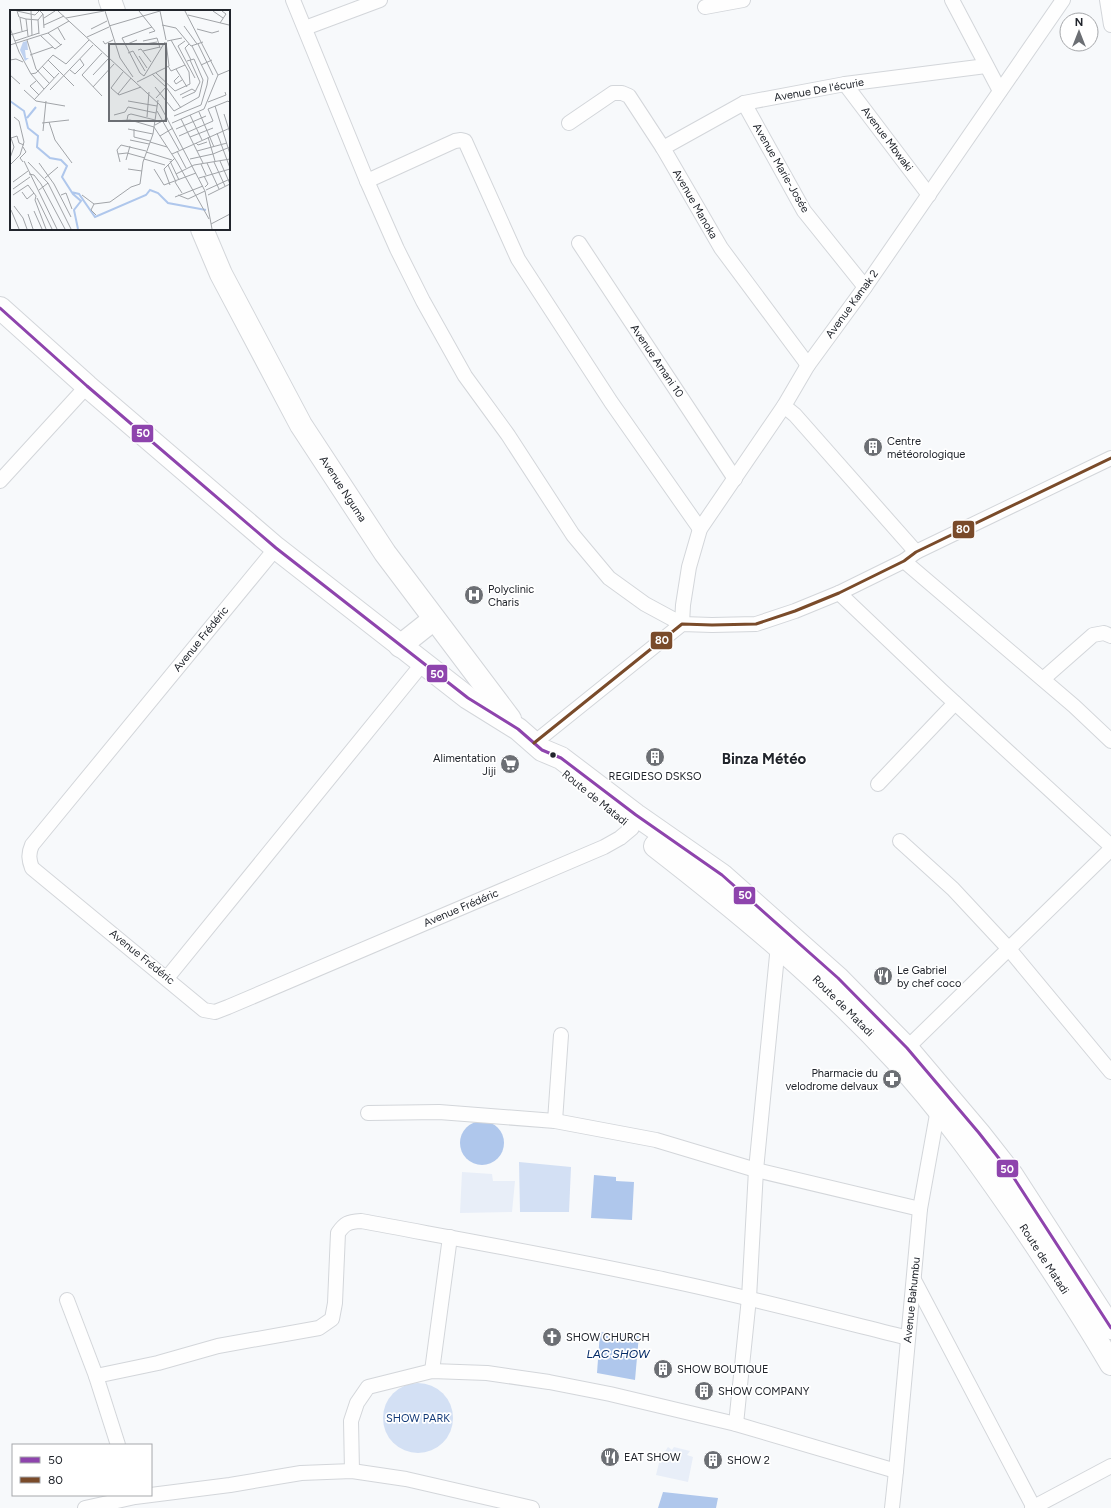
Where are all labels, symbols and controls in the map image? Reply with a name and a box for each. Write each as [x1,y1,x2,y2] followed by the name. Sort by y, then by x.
[10,10,230,230] inset map
[1059,12,1099,52] north arrow
[1075,16,1083,29] text: N
[773,76,865,104] street label: Avenue De l'écurie
[858,104,916,174] street label: Avenue Mbwaki
[750,121,812,215] street label: Avenue Marie-Josée
[670,167,720,241] street label: Avenue Manoka
[823,267,881,341] street label: Avenue Kamak 2
[628,322,686,400] street label: Avenue Amani 10
[131,424,154,443] line badge: 50
[136,427,150,440] text: 50
[887,435,965,461] place label: Centre météorologique
[862,436,884,458] building icon: Centre météorologique
[317,454,369,524] street label: Avenue Nguma
[952,520,975,539] line badge: 80
[956,523,970,536] text: 80
[488,583,534,609] place label: Polyclinic Charis
[463,584,485,606] hospital icon: Polyclinic Charis
[171,604,231,674] street label: Avenue Frédéric
[650,631,673,650] line badge: 80
[655,634,669,647] text: 80
[426,664,448,683] line badge: 50
[430,668,444,681] text: 50
[644,746,666,768] building icon: REGIDESO DSKSO
[548,750,558,760] unlabelled marker
[722,750,807,768] district label: Binza Météo
[433,752,496,778] place label: Alimentation Jiji
[499,753,521,775] supermarket icon: Alimentation Jiji
[559,767,631,829] street label: Route de Matadi
[609,770,702,783] place label: REGIDESO DSKSO
[422,886,500,930] street label: Avenue Frédéric
[733,886,756,905] line badge: 50
[738,889,752,902] text: 50
[107,927,177,987] street label: Avenue Frédéric
[897,964,961,990] place label: Le Gabriel by chef coco
[872,965,894,987] restaurant icon: Le Gabriel by chef coco
[810,973,876,1039] street label: Route de Matadi
[786,1067,879,1093] place label: Pharmacie du velodrome delvaux
[881,1068,903,1090] pharmacy icon: Pharmacie du velodrome delvaux
[996,1159,1019,1178] line badge: 50
[1000,1163,1014,1176] text: 50
[1016,1221,1072,1297] street label: Route de Matadi
[901,1256,923,1344] street label: Avenue Bahumbu
[541,1326,563,1348] church icon: SHOW CHURCH
[566,1331,650,1344] place label: SHOW CHURCH
[587,1347,651,1361] water label: LAC SHOW
[652,1358,674,1380] building icon: SHOW BOUTIQUE
[677,1363,769,1376] place label: SHOW BOUTIQUE
[693,1380,715,1402] building icon: SHOW COMPANY
[718,1385,810,1398] place label: SHOW COMPANY
[386,1412,450,1425] park label: SHOW PARK
[12,1444,152,1496] legend
[599,1446,621,1468] restaurant icon: EAT SHOW
[702,1449,724,1471] building icon: SHOW 2
[624,1451,681,1464] place label: EAT SHOW
[48,1453,63,1467] text: 50
[727,1454,770,1467] place label: SHOW 2
[48,1473,63,1487] text: 80

